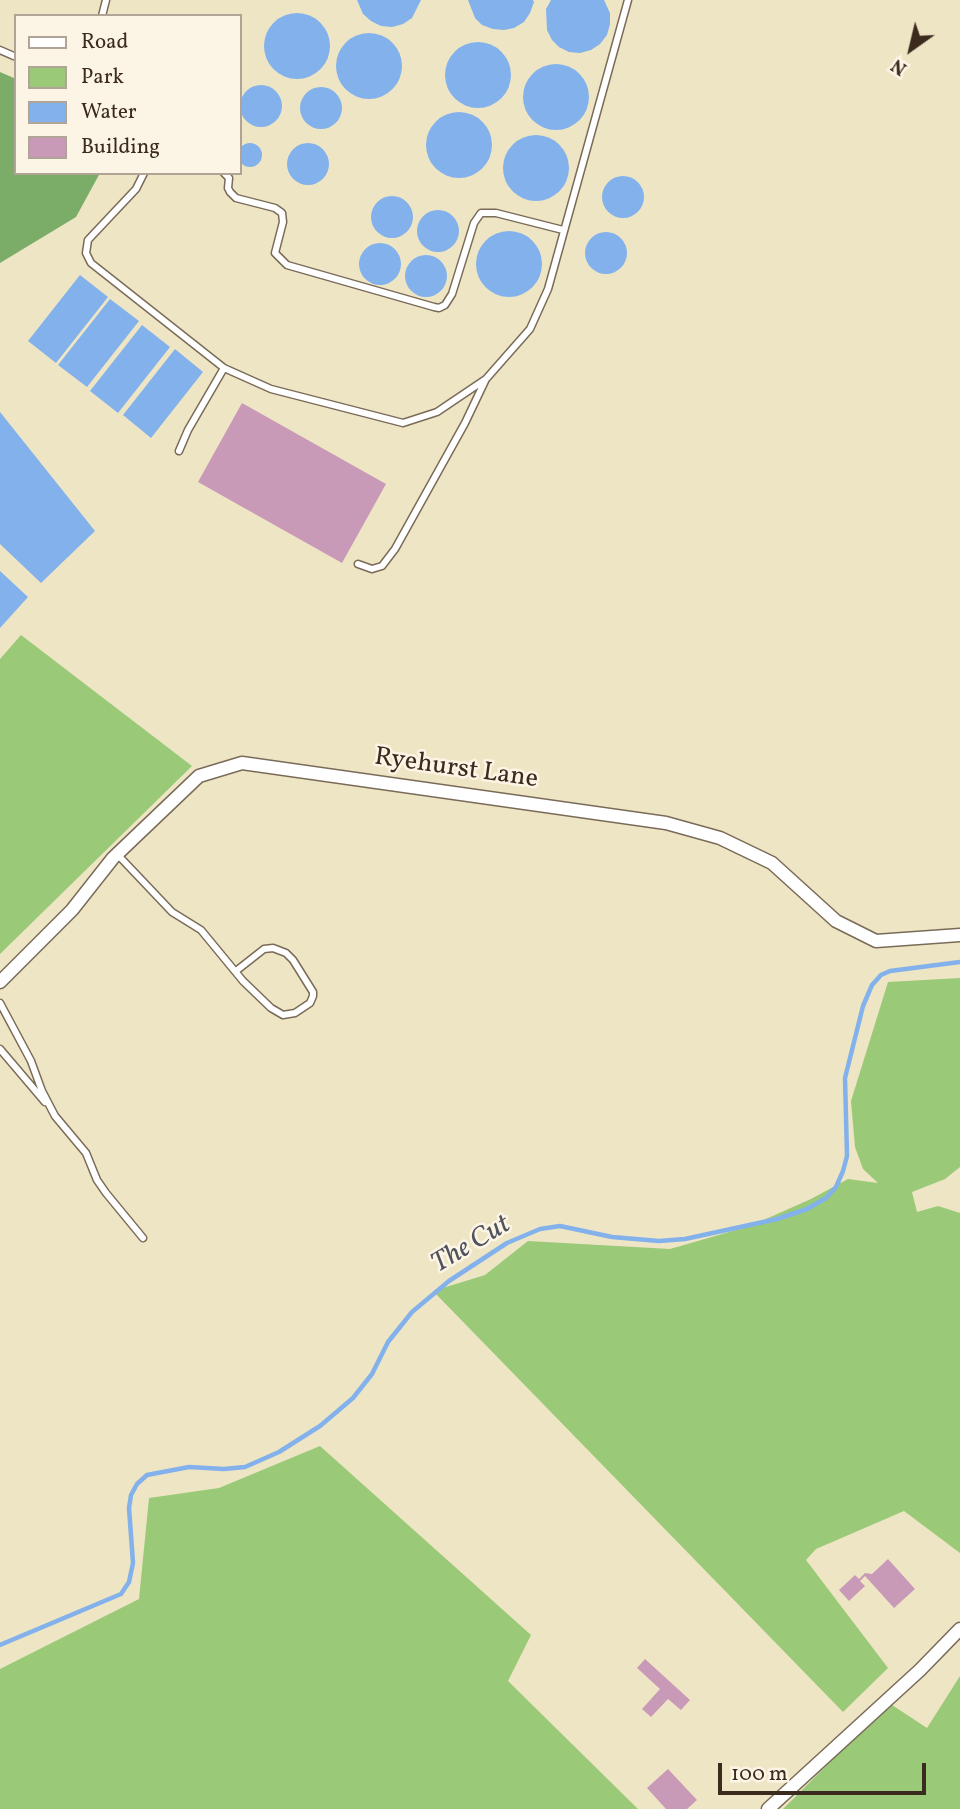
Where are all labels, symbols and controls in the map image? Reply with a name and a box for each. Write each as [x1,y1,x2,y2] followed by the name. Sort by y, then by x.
[14,14,242,175] legend
[876,14,946,84] north arrow
[81,28,128,57] text: Road
[886,52,912,81] text: N
[81,63,124,92] text: Park
[81,98,137,127] text: Water
[81,133,160,162] text: Building
[372,743,540,797] street label: Ryehurst Lane
[426,1209,518,1283] water label: The Cut
[722,1750,930,1794] scale bar
[731,1760,788,1789] text: 100 m

